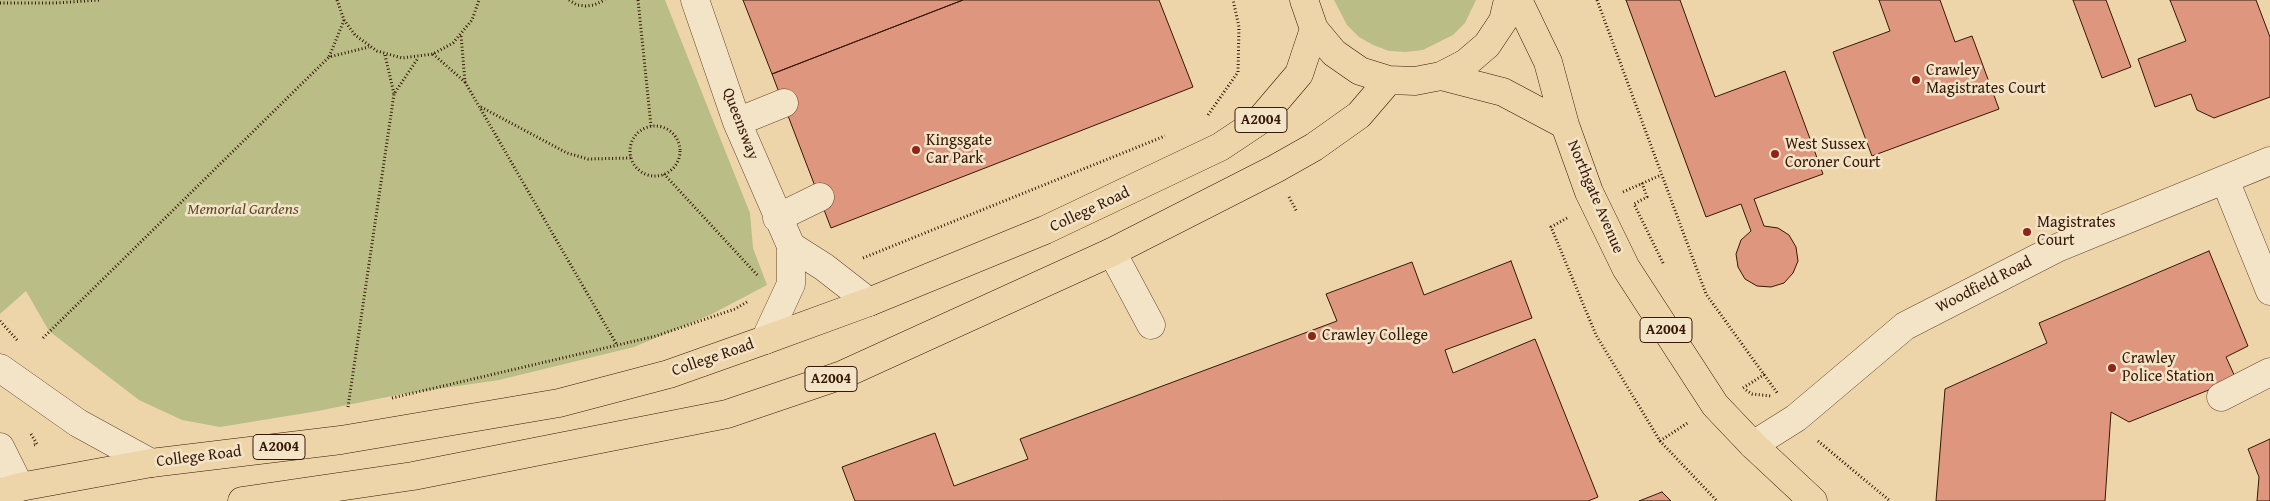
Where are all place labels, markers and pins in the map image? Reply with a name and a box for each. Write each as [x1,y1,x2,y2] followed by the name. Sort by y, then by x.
[1926,61,2046,99] place label: Crawley Magistrates Court
[1910,74,1922,86] marker: Crawley Magistrates Court
[926,131,992,169] place label: Kingsgate Car Park
[1785,135,1881,173] place label: West Sussex Coroner Court
[910,144,922,156] marker: Kingsgate Car Park
[1769,148,1781,160] marker: West Sussex Coroner Court
[2037,213,2116,251] place label: Magistrates Court
[2021,226,2033,238] marker: Magistrates Court
[1322,326,1428,346] place label: Crawley College
[1306,330,1318,342] marker: Crawley College
[2122,349,2214,387] place label: Crawley Police Station
[2106,362,2118,374] marker: Crawley Police Station

